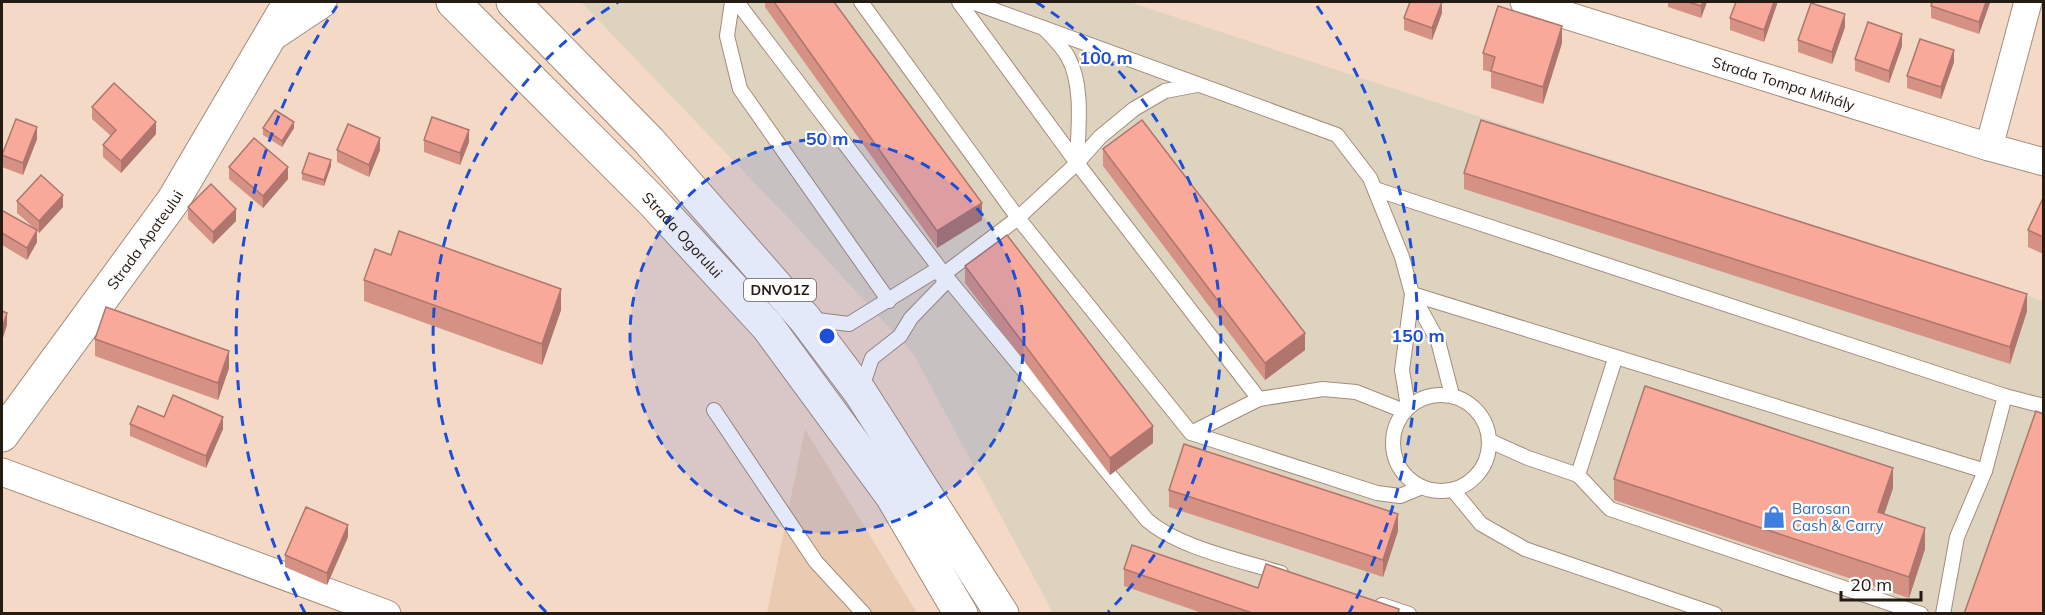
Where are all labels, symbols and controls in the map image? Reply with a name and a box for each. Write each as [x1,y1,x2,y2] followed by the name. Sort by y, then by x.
[1079,46,1133,69] text: 100 m
[1710,52,1857,114] street label: Strada Tompa Mihály
[806,127,848,150] text: 50 m
[102,187,187,293] street label: Strada Apateului
[639,188,727,281] street label: Strada Ogorului
[744,279,816,301] road number: DNVO1Z
[1391,324,1445,347] text: 150 m
[817,326,837,346] centre of rings
[1792,499,1883,535] place label: Barosan Cash & Carry
[1761,504,1787,530] shop icon: Barosan Cash & Carry
[1841,564,1920,602] scale bar
[1850,573,1892,596] text: 20 m

